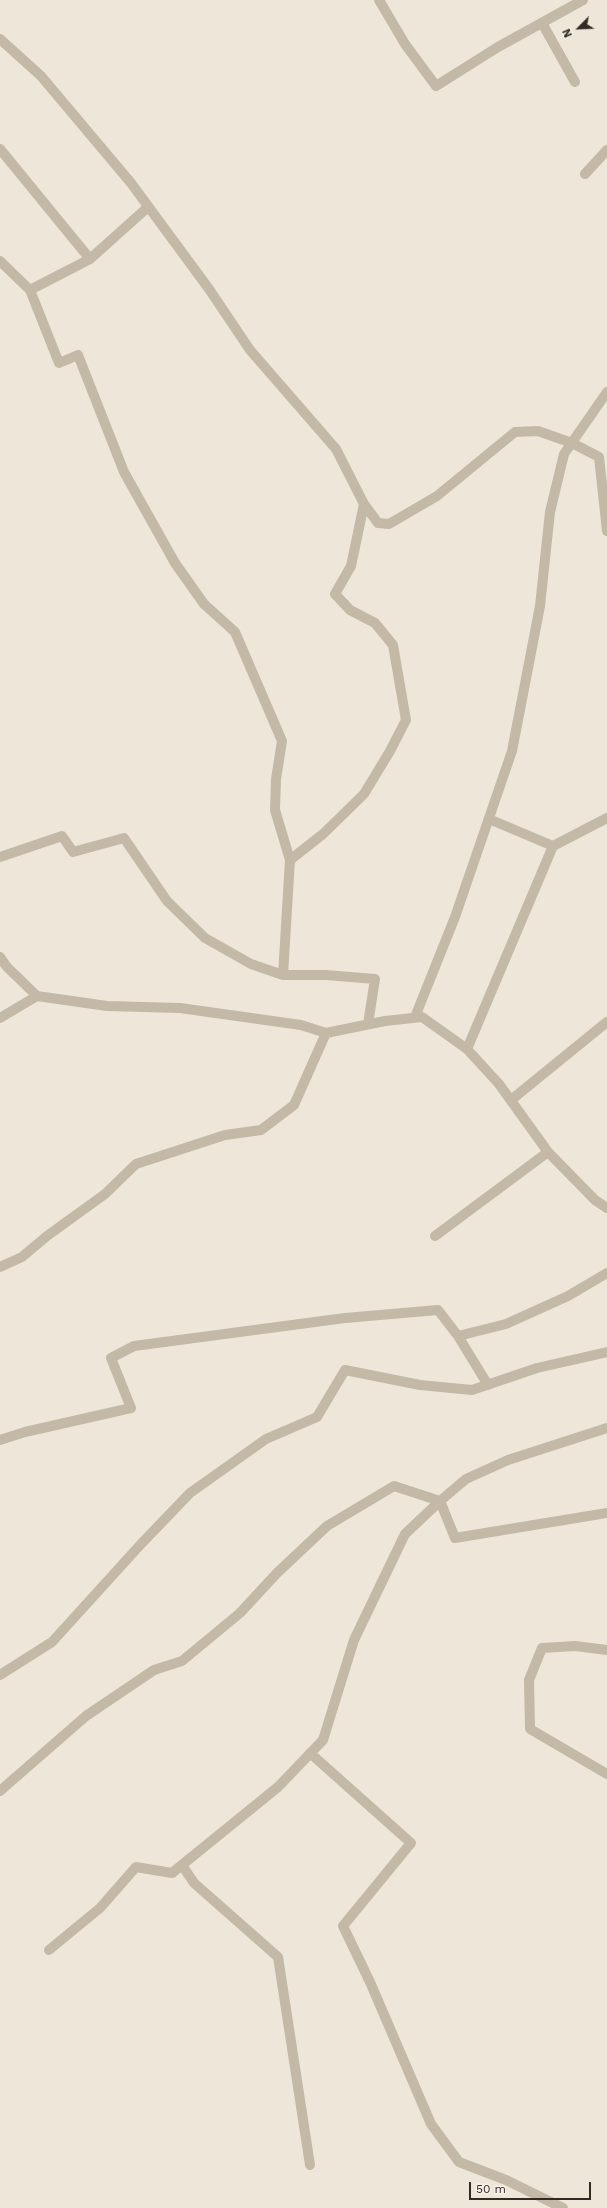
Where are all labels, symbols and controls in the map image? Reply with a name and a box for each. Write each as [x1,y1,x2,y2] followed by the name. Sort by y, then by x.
[559,8,599,48] north arrow
[560,27,575,39] text: N
[471,2174,593,2200] scale bar
[476,2182,506,2196] text: 50 m

